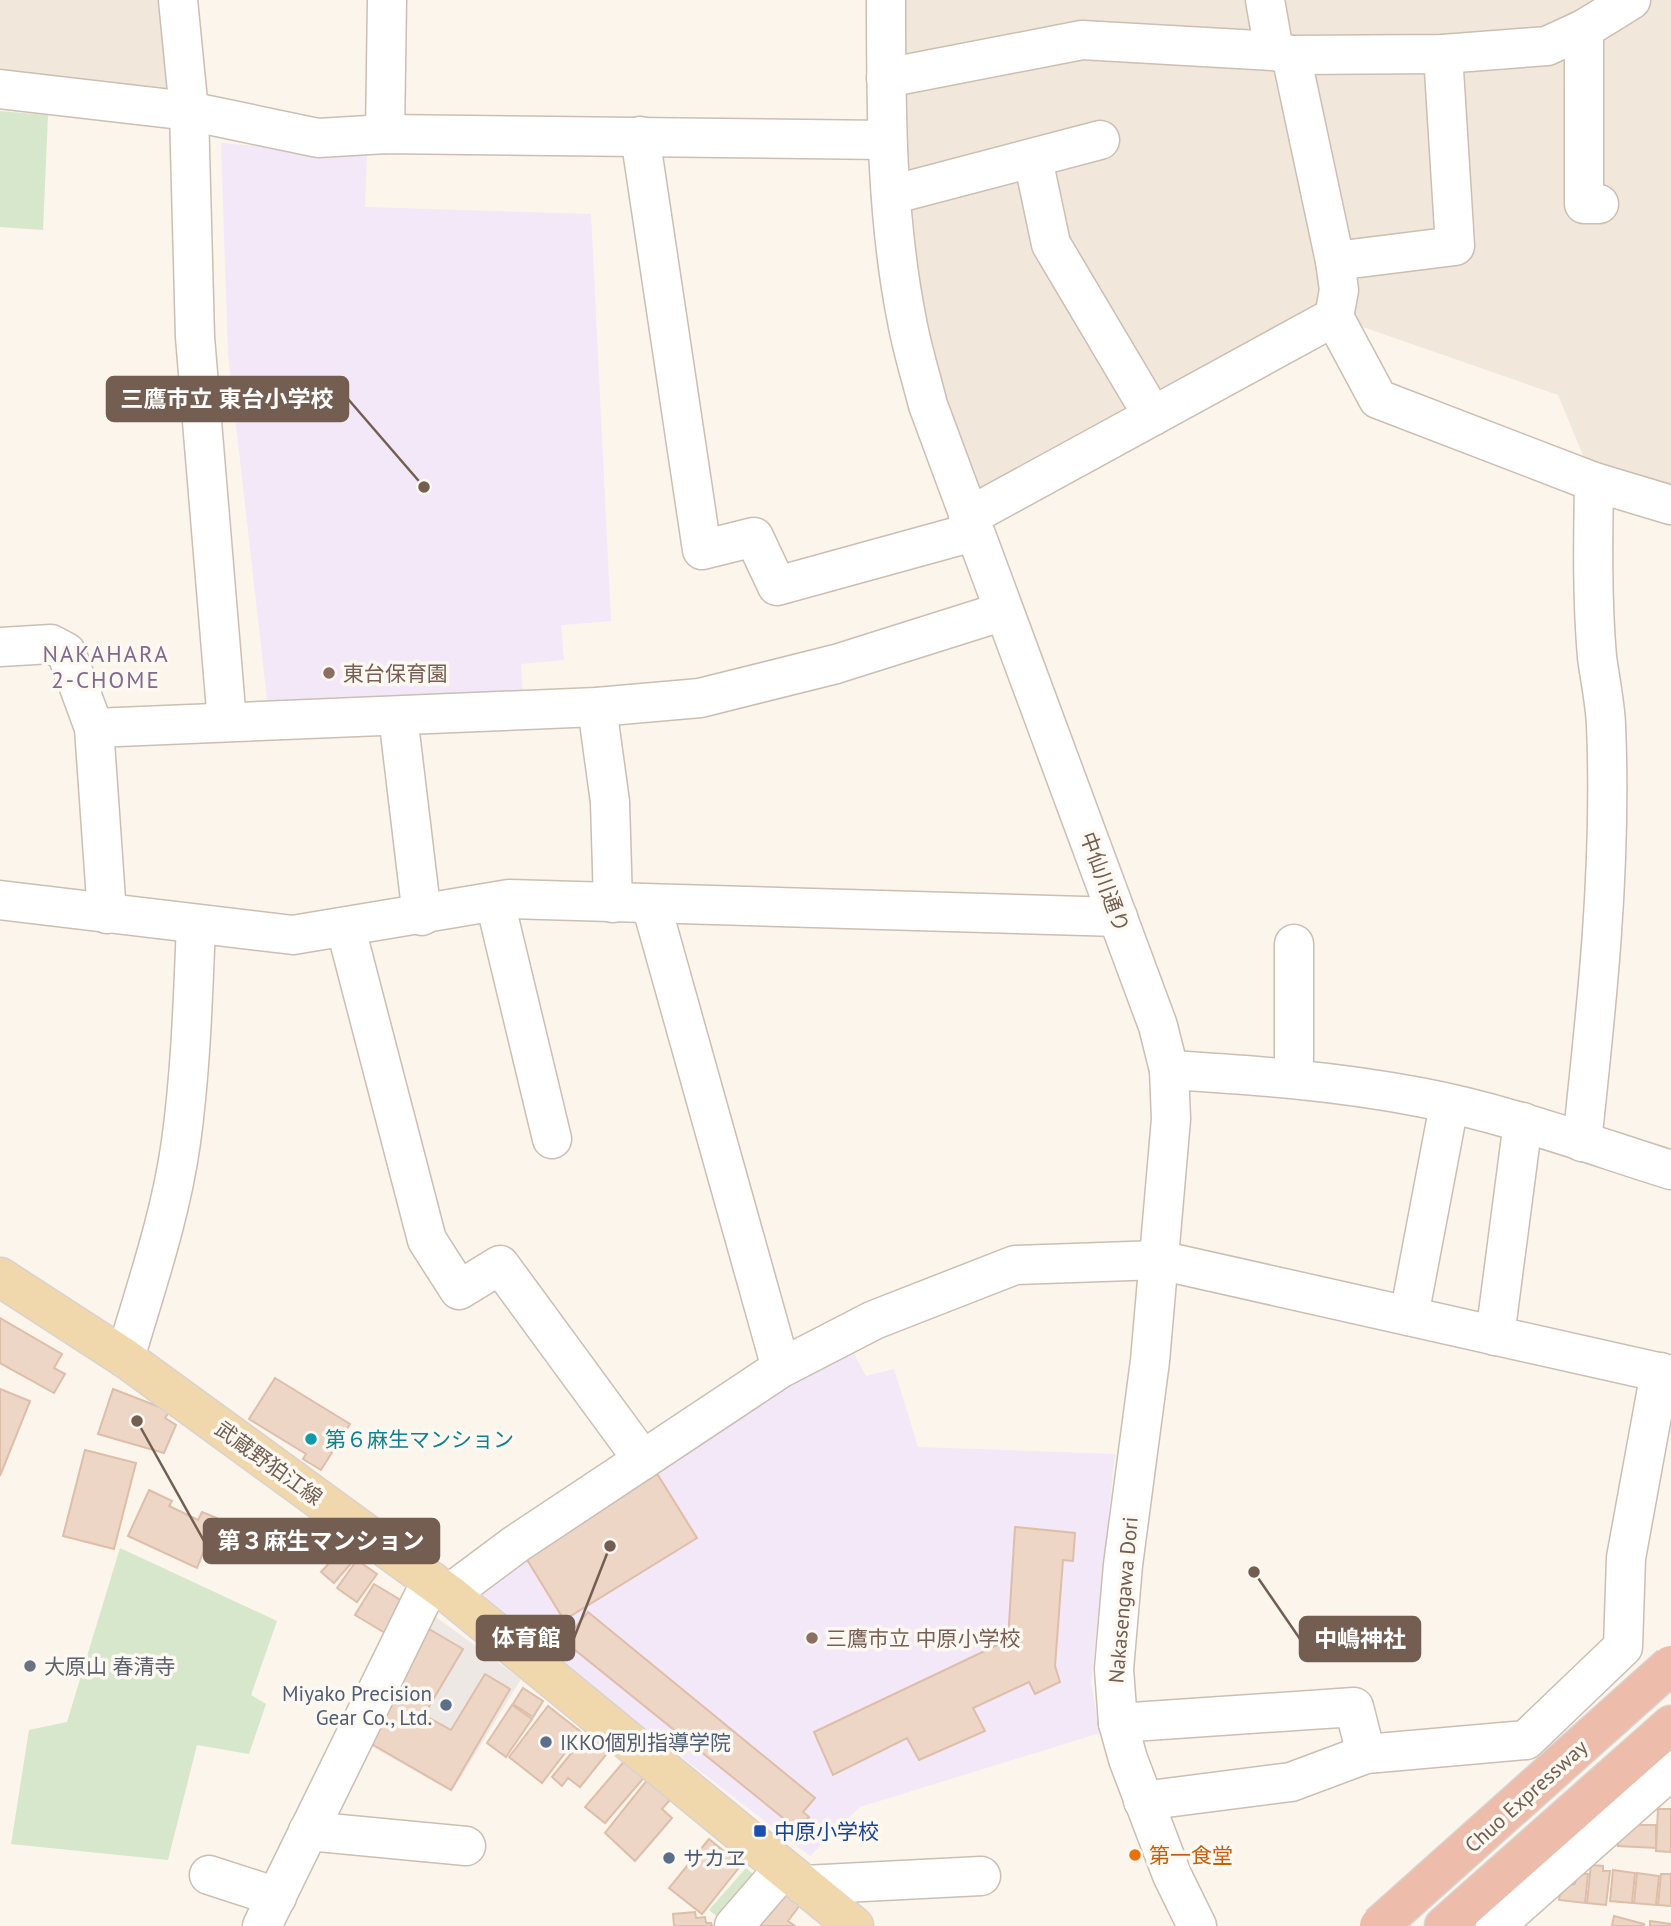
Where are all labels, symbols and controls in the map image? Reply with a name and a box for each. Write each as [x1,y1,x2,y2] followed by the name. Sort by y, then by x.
[107,377,348,421] callout: 三鷹市立 東台小学校
[121,384,333,413] text: 三鷹市立 東台小学校
[42,639,170,694] district label: NAKAHARA 2-CHOME
[343,660,448,687] place label: 東台保育園
[321,665,337,681] marker: 東台保育園
[1074,828,1136,936] street label: 中仙川通り
[210,1415,328,1511] street label: 武蔵野狛江線
[325,1426,514,1453] place label: 第６麻生マンション
[303,1431,319,1447] marker: 第６麻生マンション
[1102,1516,1144,1684] street label: Nakasengawa Dori
[204,1519,439,1563] callout: 第３麻生マンション
[218,1526,425,1555] text: 第３麻生マンション
[477,1616,574,1660] callout: 体育館
[1300,1617,1420,1661] callout: 中嶋神社
[492,1623,561,1652] text: 体育館
[1314,1624,1406,1653] text: 中嶋神社
[826,1625,1021,1652] place label: 三鷹市立 中原小学校
[804,1630,820,1646] marker: 三鷹市立 中原小学校
[44,1653,176,1680] place label: 大原山 春清寺
[22,1658,38,1674] marker: 大原山 春清寺
[282,1680,432,1731] place label: Miyako Precision Gear Co., Ltd.
[438,1697,454,1713] marker: Miyako Precision Gear Co., Ltd.
[560,1729,731,1756] place label: IKKO個別指導学院
[538,1734,554,1750] marker: IKKO個別指導学院
[1459,1734,1593,1858] street label: Chuo Expressway
[774,1818,879,1845] place label: 中原小学校
[752,1823,768,1839] marker: 中原小学校
[1149,1842,1233,1869] place label: 第一食堂
[683,1845,746,1872] place label: サカヱ
[1127,1847,1143,1863] marker: 第一食堂
[661,1850,677,1866] marker: サカヱ

